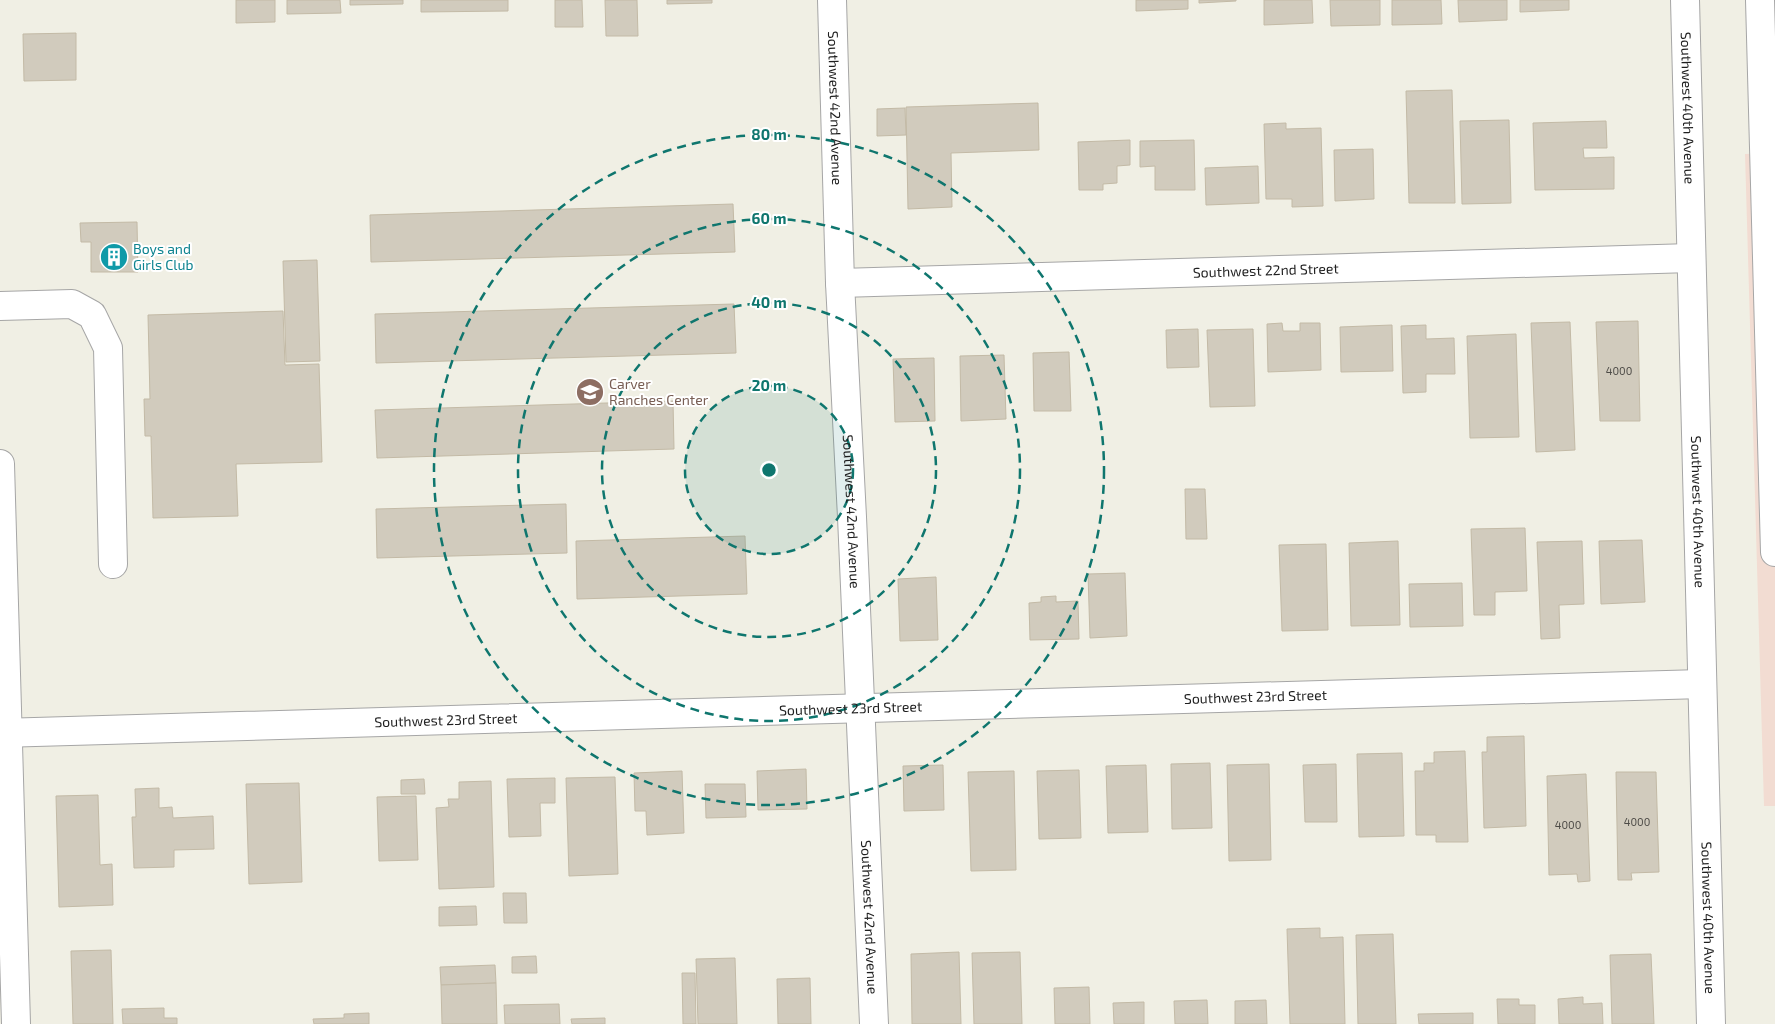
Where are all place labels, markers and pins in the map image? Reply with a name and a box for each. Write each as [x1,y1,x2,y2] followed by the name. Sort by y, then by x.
[133,240,193,273] place label: Boys and Girls Club
[99,242,129,272] building icon: Boys and Girls Club
[609,375,709,408] place label: Carver Ranches Center
[575,377,605,407] school or university icon: Carver Ranches Center
[760,461,778,479] centre of rings

